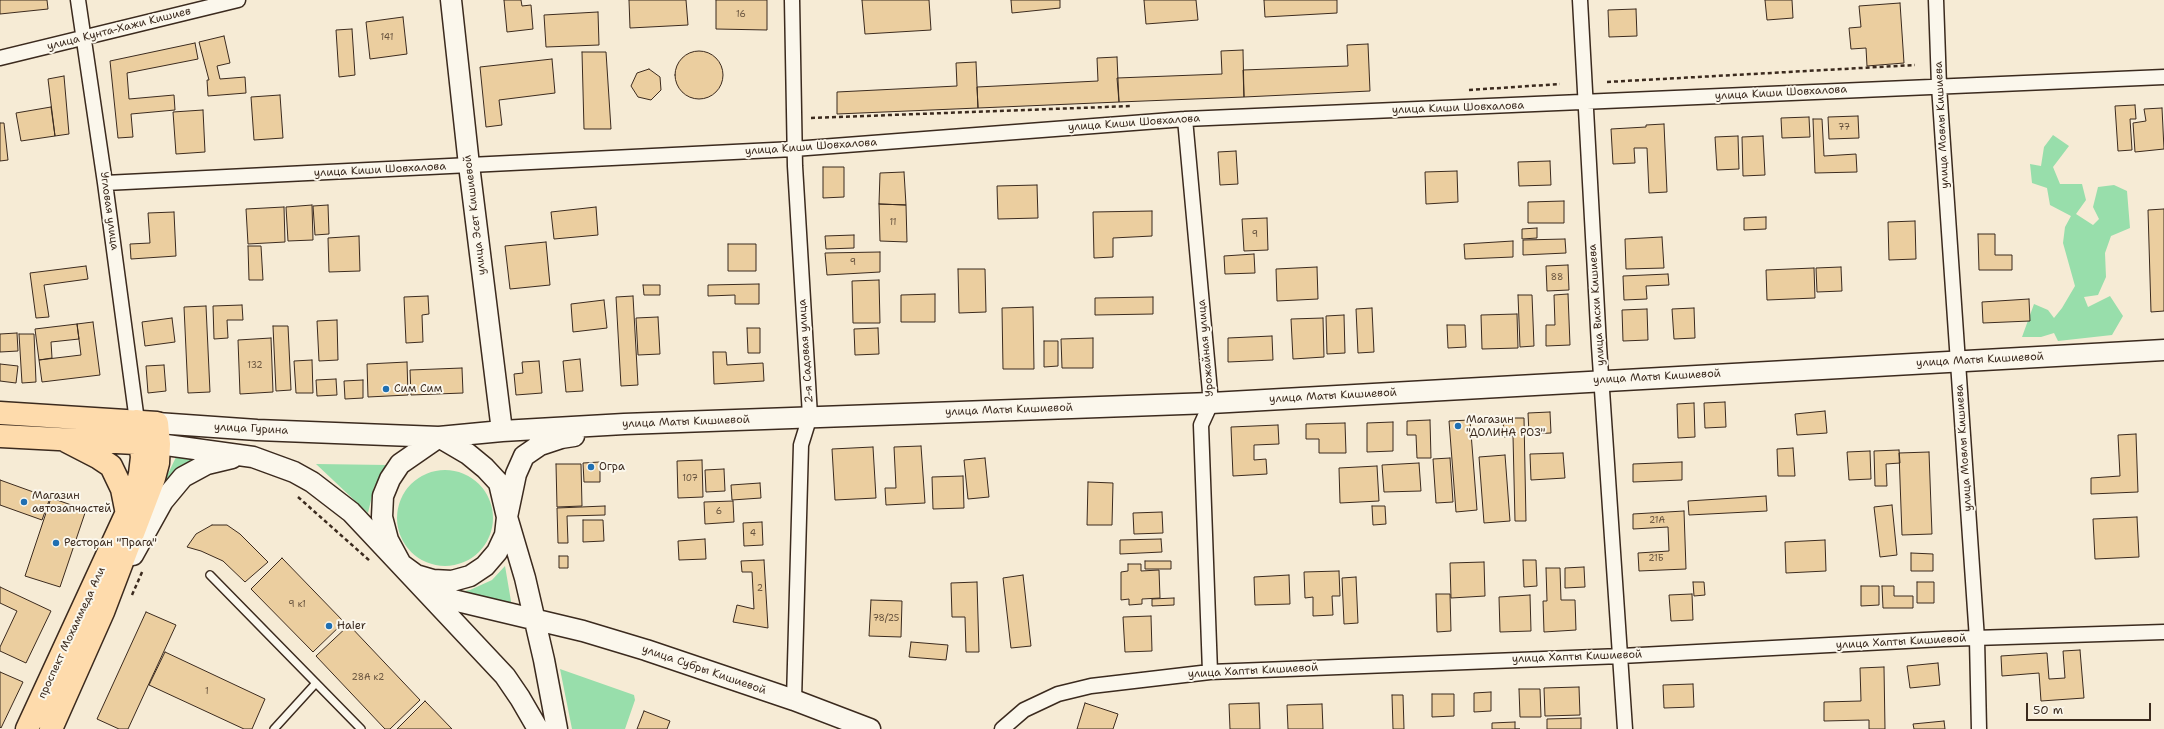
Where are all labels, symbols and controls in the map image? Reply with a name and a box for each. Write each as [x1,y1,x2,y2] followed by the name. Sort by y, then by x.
[46,5,192,53] street label: улица Кунта-Хажи Кишиев
[736,10,746,20] house number: 16
[381,33,393,43] house number: 141
[1932,61,1952,189] street label: улица Мовлы Кишиева
[1715,83,1847,103] street label: улица Киши Шовхалова
[1392,99,1524,117] street label: улица Киши Шовхалова
[1067,112,1201,134] street label: улица Киши Шовхалова
[1838,123,1850,133] house number: 77
[744,136,878,158] street label: улица Киши Шовхалова
[461,154,489,276] street label: улица Эсет Кишиевой
[314,160,446,180] street label: улица Киши Шовхалова
[97,171,121,251] street label: Угловая улица
[889,218,897,228] house number: 11
[1252,230,1258,240] house number: 9
[1586,244,1608,366] street label: улица Висхи Кишиева
[850,258,856,268] house number: 9
[1551,273,1563,283] house number: 88
[796,299,816,403] street label: 2-я Садовая улица
[1195,299,1217,397] street label: Урожайная улица
[1916,350,2044,370] street label: улица Маты Кишиевой
[247,361,263,371] house number: 132
[1593,367,1721,387] street label: улица Маты Кишиевой
[394,382,442,396] place label: Сим Сим
[381,384,391,394] marker: Сим Сим
[1953,384,1975,512] street label: улица Мовлы Кишиева
[1269,386,1397,406] street label: улица Маты Кишиевой
[945,401,1073,419] street label: улица Маты Кишиевой
[622,413,750,431] street label: улица Маты Кишиевой
[1466,413,1545,439] place label: Магазин "ДОЛИНА РОЗ"
[214,420,288,438] street label: улица Гурина
[1453,421,1463,431] marker: Магазин "ДОЛИНА РОЗ"
[599,460,625,474] place label: Огра
[586,462,596,472] marker: Огра
[682,474,698,484] house number: 107
[32,489,111,515] place label: Магазин автозапчастей
[19,497,29,507] marker: Магазин автозапчастей
[716,507,722,517] house number: 6
[1649,516,1665,526] house number: 21А
[750,529,756,539] house number: 4
[64,536,157,550] place label: Ресторан "Прага"
[51,538,61,548] marker: Ресторан "Прага"
[1648,554,1664,564] house number: 21Б
[36,565,108,701] street label: проспект Мохаммеда Али
[757,584,763,594] house number: 2
[288,600,306,610] house number: 9 к1
[873,614,899,624] house number: 78/25
[337,619,366,633] place label: Haier
[324,621,334,631] marker: Haier
[1835,632,1967,652] street label: улица Хапты Кишиевой
[640,642,768,698] street label: улица Субры Кишиевой
[1512,648,1642,666] street label: улица Хапты Кишиевой
[1187,661,1319,681] street label: улица Хапты Кишиевой
[352,673,384,683] house number: 28А к2
[205,687,209,697] house number: 1
[2028,695,2153,721] scale bar
[2033,702,2063,718] text: 50 m

